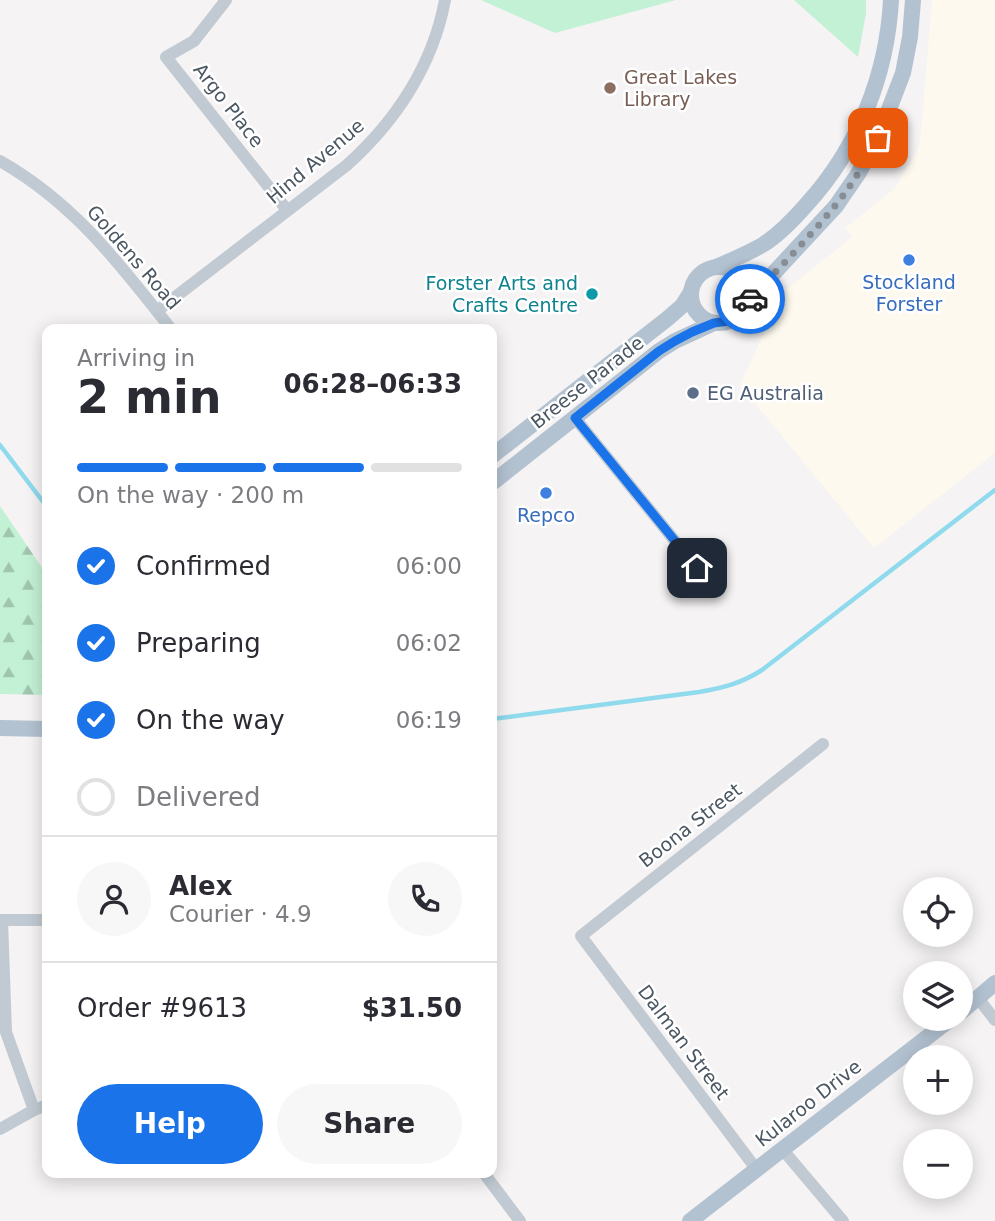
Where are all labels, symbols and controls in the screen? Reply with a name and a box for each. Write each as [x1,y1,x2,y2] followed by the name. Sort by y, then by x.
[189,59,269,151] street label: Argo Place
[624,66,737,110] place label: Great Lakes Library
[602,80,618,96] marker: Great Lakes Library
[848,108,908,168] pin
[262,114,368,208] street label: Hind Avenue
[859,119,897,157] icon: bag
[83,200,185,314] street label: Goldens Road
[901,252,917,268] marker: Stockland Forster
[715,264,785,334] courier
[862,271,956,315] place label: Stockland Forster
[425,272,578,316] place label: Forster Arts and Crafts Centre
[731,280,769,318] icon: car
[584,286,600,302] marker: Forster Arts and Crafts Centre
[526,331,648,433] street label: Breese Parade
[77,345,195,371] text: Arriving in
[283,369,462,399] text: 06:28–06:33
[77,370,221,424] text: 2 min
[707,382,824,404] place label: EG Australia
[685,385,701,401] marker: EG Australia
[77,482,304,508] text: On the way · 200 m
[538,485,554,501] marker: Repco
[517,504,575,526] place label: Repco
[667,538,727,598] pin
[77,547,115,585] icon: check
[678,549,716,587] icon: home
[136,551,271,581] text: Confirmed
[396,553,462,579] text: 06:00
[77,624,115,662] icon: check
[136,628,261,658] text: Preparing
[396,630,462,656] text: 06:02
[77,701,115,739] icon: check
[136,705,285,735] text: On the way
[396,707,462,733] text: 06:19
[634,778,746,872] street label: Boona Street
[136,782,260,812] text: Delivered
[77,862,151,936] button: person
[388,862,462,936] button: phone
[169,871,232,901] text: Alex
[903,877,973,1199] map controls
[903,877,973,947] button: locate
[169,901,312,927] text: Courier · 4.9
[903,961,973,1031] button: layers
[634,980,734,1104] street label: Dalman Street
[77,993,247,1023] text: Order #9613
[362,993,462,1023] text: $31.50
[903,1045,973,1115] button: +
[751,1055,865,1151] street label: Kularoo Drive
[77,1084,263,1164] button: Help
[277,1084,462,1164] button: Share
[903,1129,973,1199] button: −

